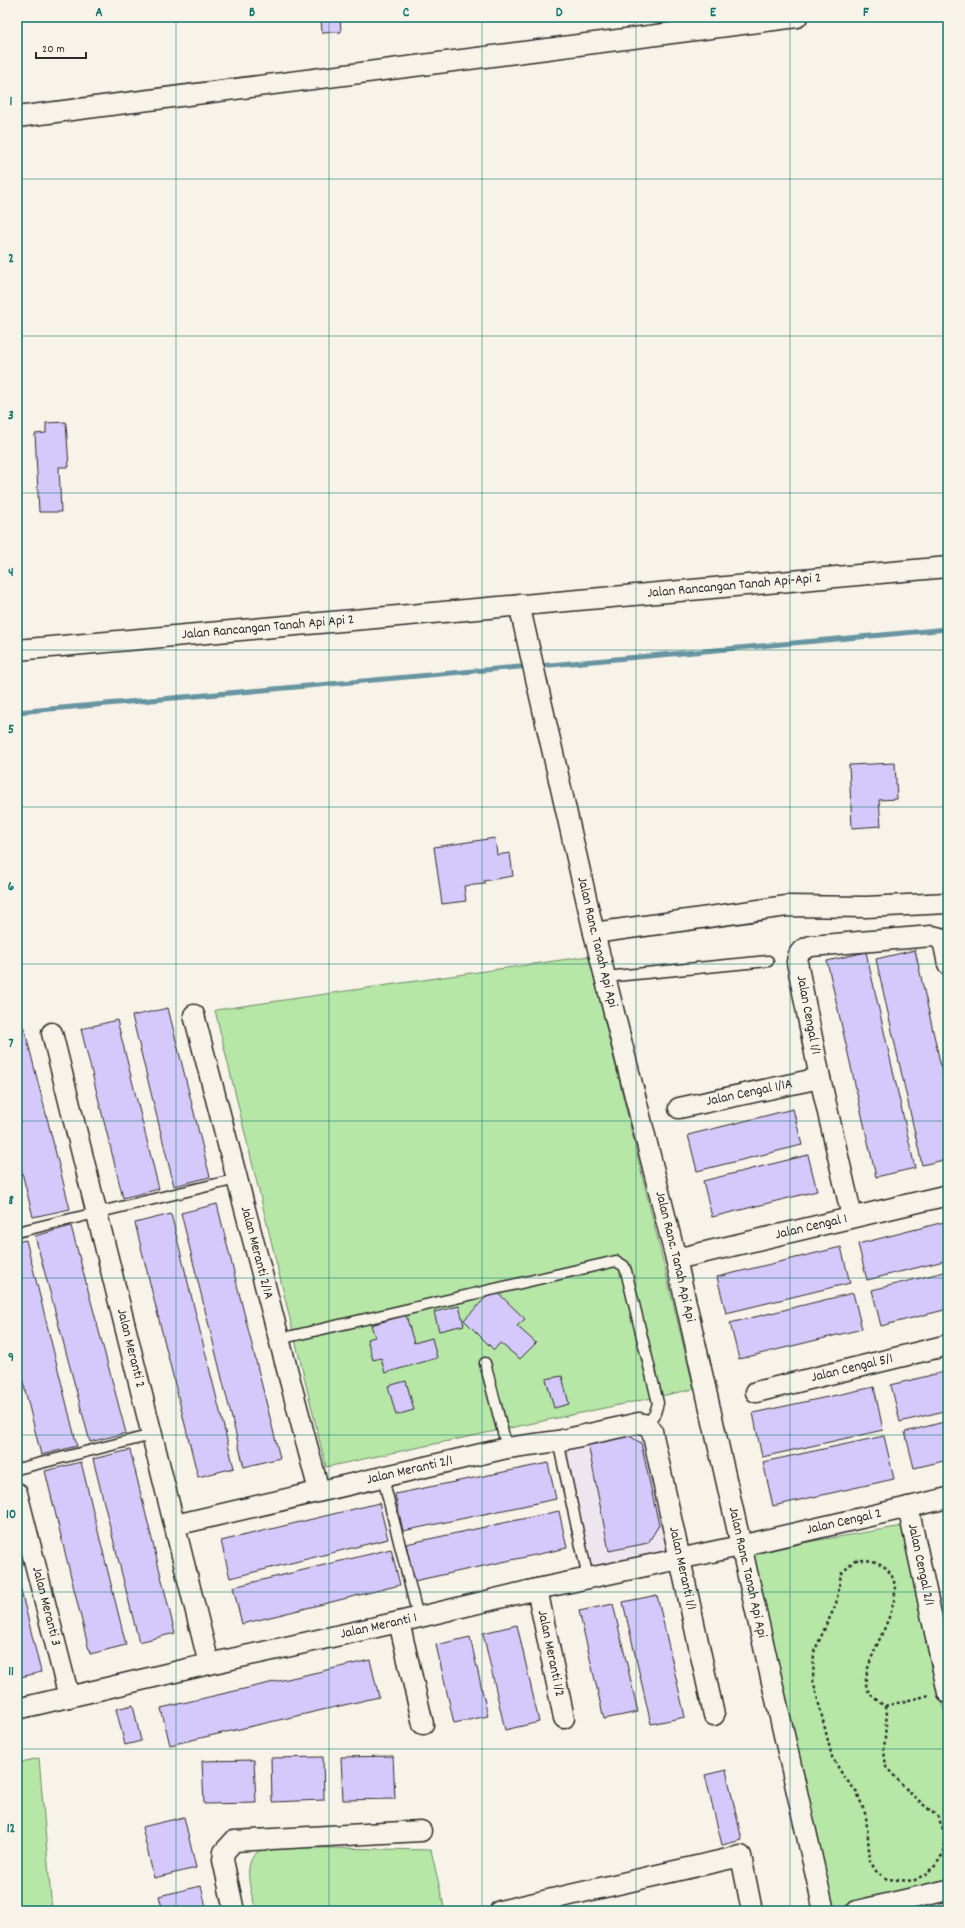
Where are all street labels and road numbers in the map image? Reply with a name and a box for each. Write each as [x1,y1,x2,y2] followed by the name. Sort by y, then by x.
[646,568,822,604] street label: Jalan Rancangan Tanah Api-Api 2
[181,610,355,645] street label: Jalan Rancangan Tanah Api Api 2
[572,875,622,1010] street label: Jalan Ranc. Tanah Api Api
[791,974,825,1056] street label: Jalan Cengal 1/1
[704,1074,795,1112] street label: Jalan Cengal 1/1A
[649,1189,700,1324] street label: Jalan Ranc. Tanah Api Api
[235,1204,278,1302] street label: Jalan Meranti 2/1A
[773,1209,849,1245] street label: Jalan Cengal 1
[111,1307,150,1390] street label: Jalan Meranti 2
[809,1349,895,1388] street label: Jalan Cengal 5/1
[365,1451,455,1490] street label: Jalan Meranti 2/1
[805,1504,883,1540] street label: Jalan Cengal 2
[723,1505,772,1640] street label: Jalan Ranc. Tanah Api Api
[902,1522,939,1608] street label: Jalan Cengal 2/1
[663,1525,701,1612] street label: Jalan Meranti 1/1
[26,1565,66,1648] street label: Jalan Meranti 3
[338,1608,419,1645] street label: Jalan Meranti 1
[532,1608,569,1699] street label: Jalan Meranti 1/2

